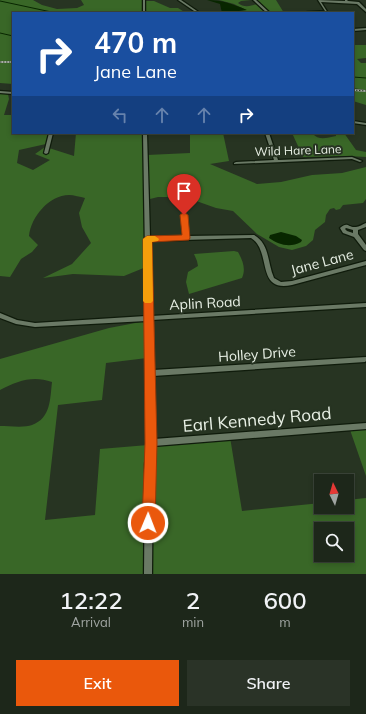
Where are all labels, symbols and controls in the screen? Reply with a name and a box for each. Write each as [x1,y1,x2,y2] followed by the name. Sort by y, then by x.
[94,25,177,60] text: 470 m
[28,28,80,80] icon: right
[94,60,177,83] text: Jane Lane
[109,104,131,126] icon: left
[151,104,173,126] icon: ahead
[193,104,215,126] icon: ahead
[235,104,257,126] icon: right
[254,141,342,159] street label: Wild Hare Lane
[167,174,201,215] pin
[173,180,195,202] icon: arrive
[289,245,355,279] street label: Jane Lane
[169,292,241,314] street label: Aplin Road
[218,342,296,366] street label: Holley Drive
[182,402,332,437] street label: Earl Kennedy Road
[314,474,354,514] north arrow
[314,474,354,562] map controls
[127,502,169,544] position arrow
[314,522,354,562] button: search
[59,585,123,615] text: 12:22
[186,585,200,615] text: 2
[263,585,307,615] text: 600
[71,614,111,630] text: Arrival
[182,614,204,630] text: min
[279,614,291,630] text: m
[16,660,179,706] button: Exit
[187,660,350,706] button: Share

